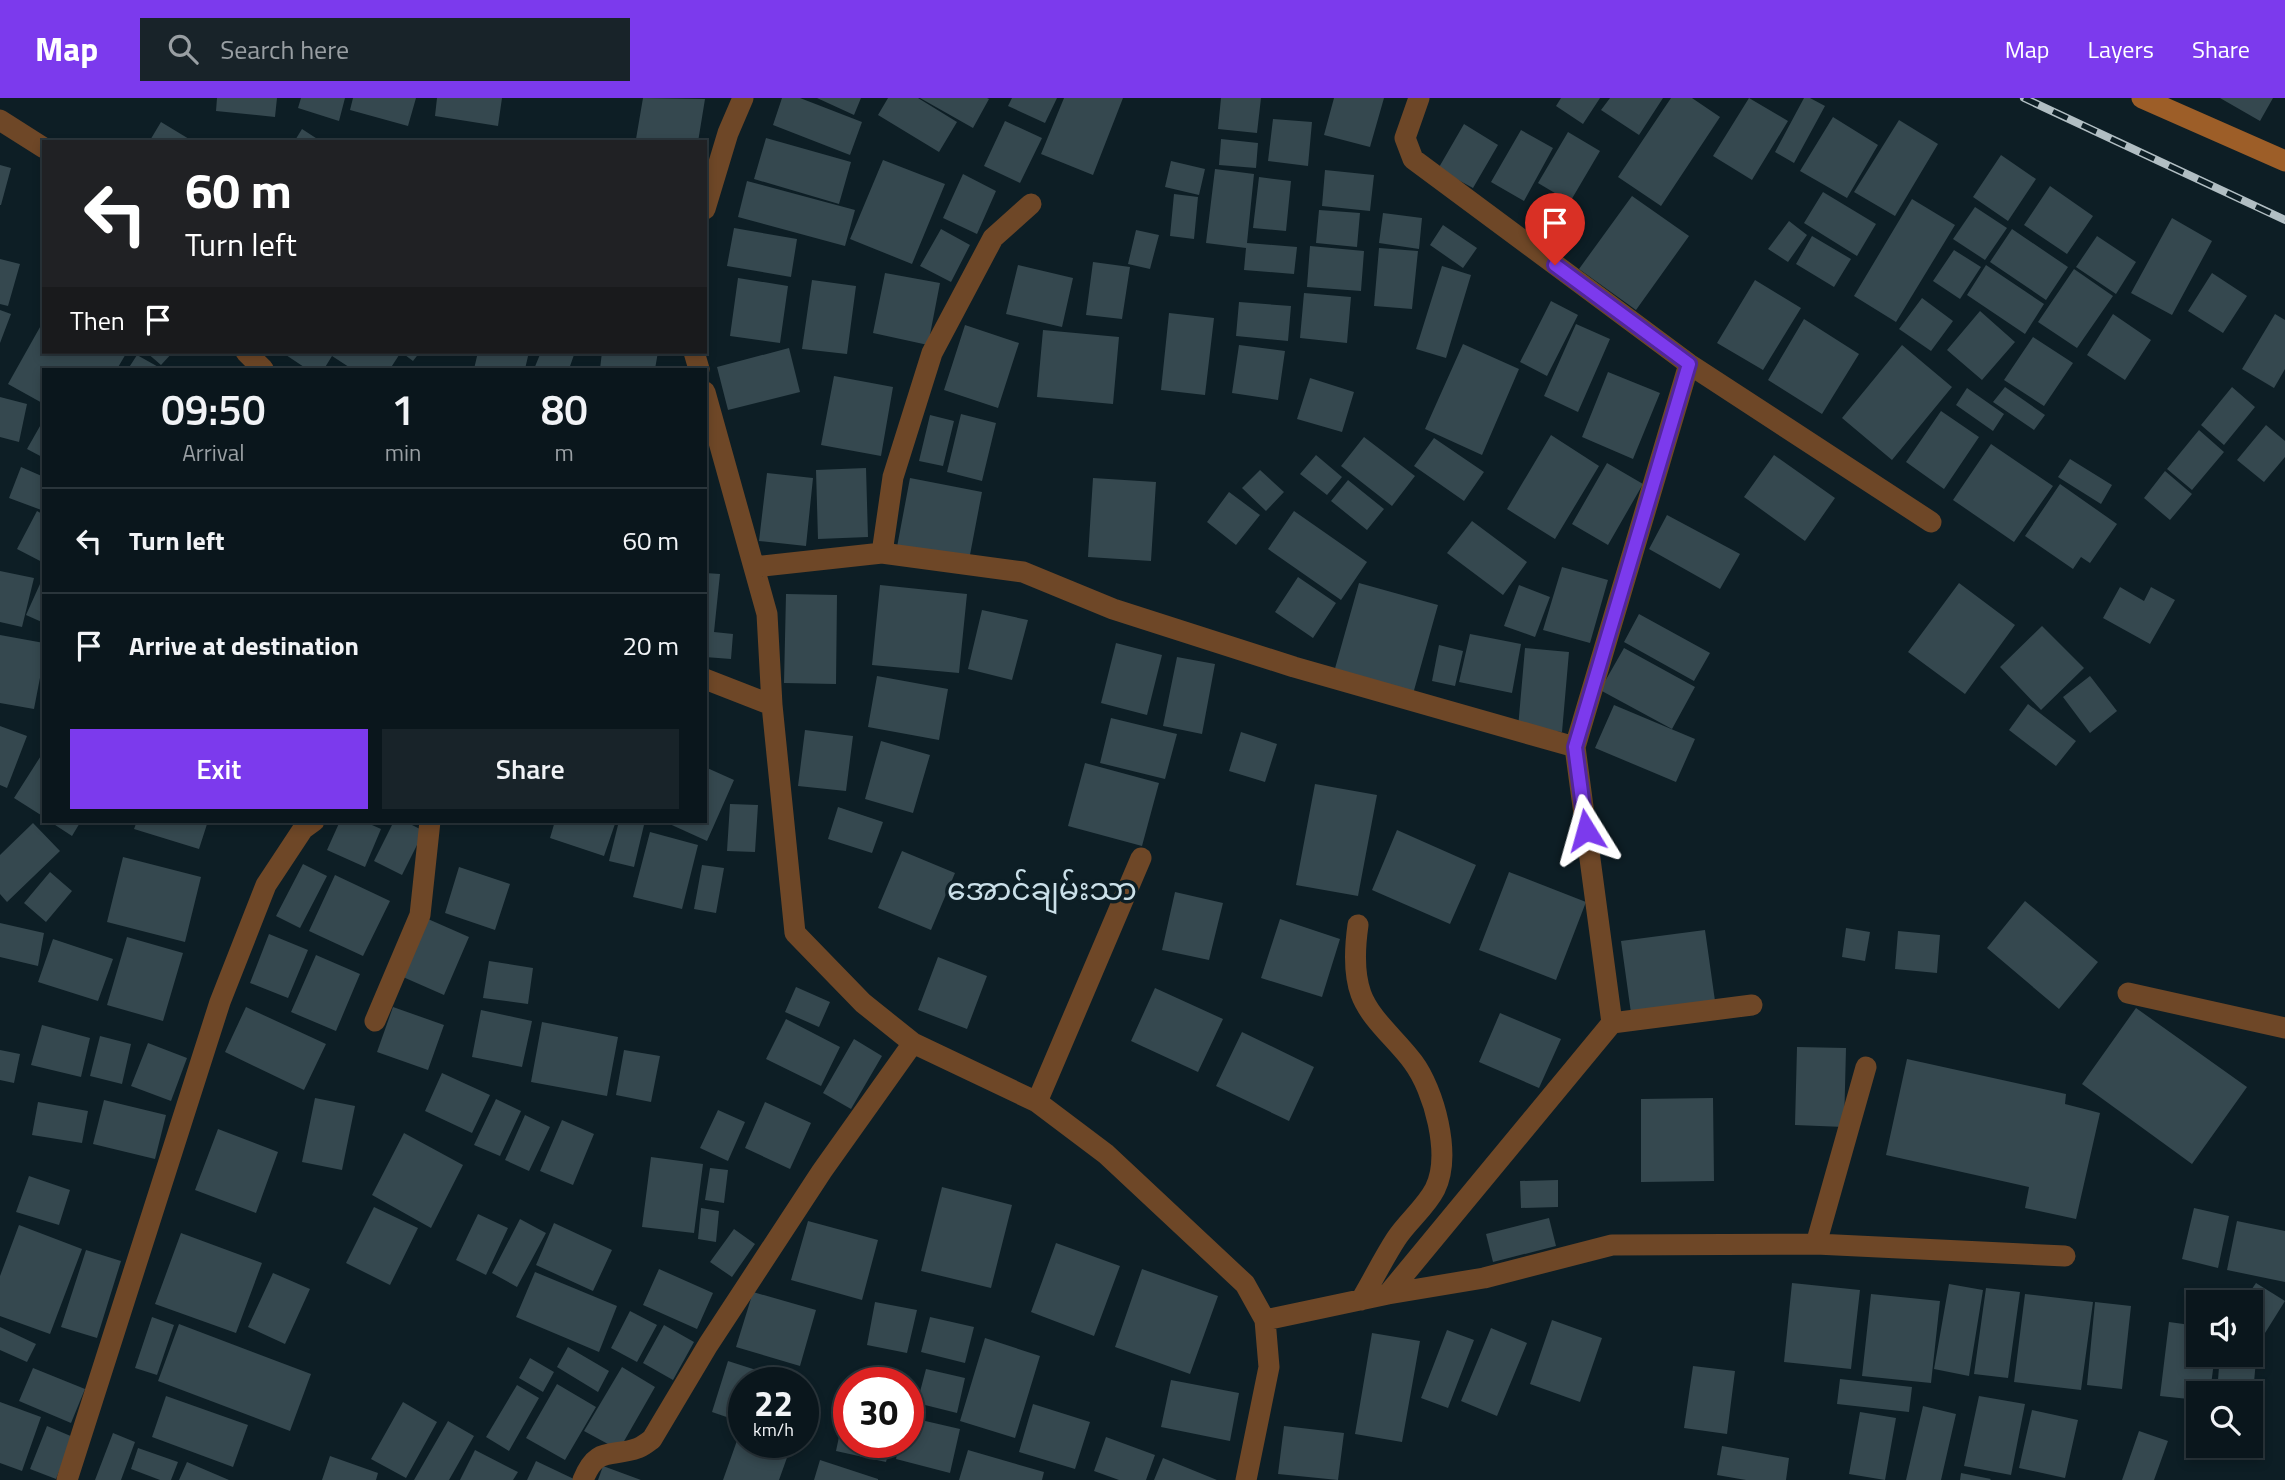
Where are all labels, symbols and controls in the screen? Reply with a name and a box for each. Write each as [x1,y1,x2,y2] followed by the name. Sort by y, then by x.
[140,18,630,81] search box
[35,24,98,74] text: Map
[164,30,202,68] icon: search
[220,30,349,69] text: Search here
[2005,31,2050,67] text: Map
[2088,31,2154,67] text: Layers
[2192,31,2250,67] text: Share
[185,152,292,227] text: 60 m
[70,168,161,259] icon: left
[1525,193,1585,265] pin
[1536,204,1574,242] icon: arrive
[185,220,297,268] text: Turn left
[70,301,125,340] text: Then
[139,301,177,339] icon: arrive
[161,377,265,441] text: 09:50
[391,377,415,441] text: 1
[541,377,588,441] text: 80
[182,435,245,470] text: Arrival
[385,435,421,470] text: min
[555,435,574,470] text: m
[129,521,224,560] text: Turn left
[622,521,679,560] text: 60 m
[70,522,108,560] icon: left
[129,626,359,665] text: Arrive at destination
[622,626,679,665] text: 20 m
[70,627,108,665] icon: arrive
[70,729,368,809] button: Exit
[382,729,679,809] button: Share
[1549,793,1623,867] position arrow
[947,866,1137,915] district label: အောင်ချမ်းသာ
[2186,1290,2263,1458] map controls
[2186,1290,2263,1367] button: sound
[833,1367,924,1458] speed limit sign: 30
[754,1376,793,1430] text: 22
[2186,1381,2263,1458] button: search
[753,1416,794,1443] text: km/h

